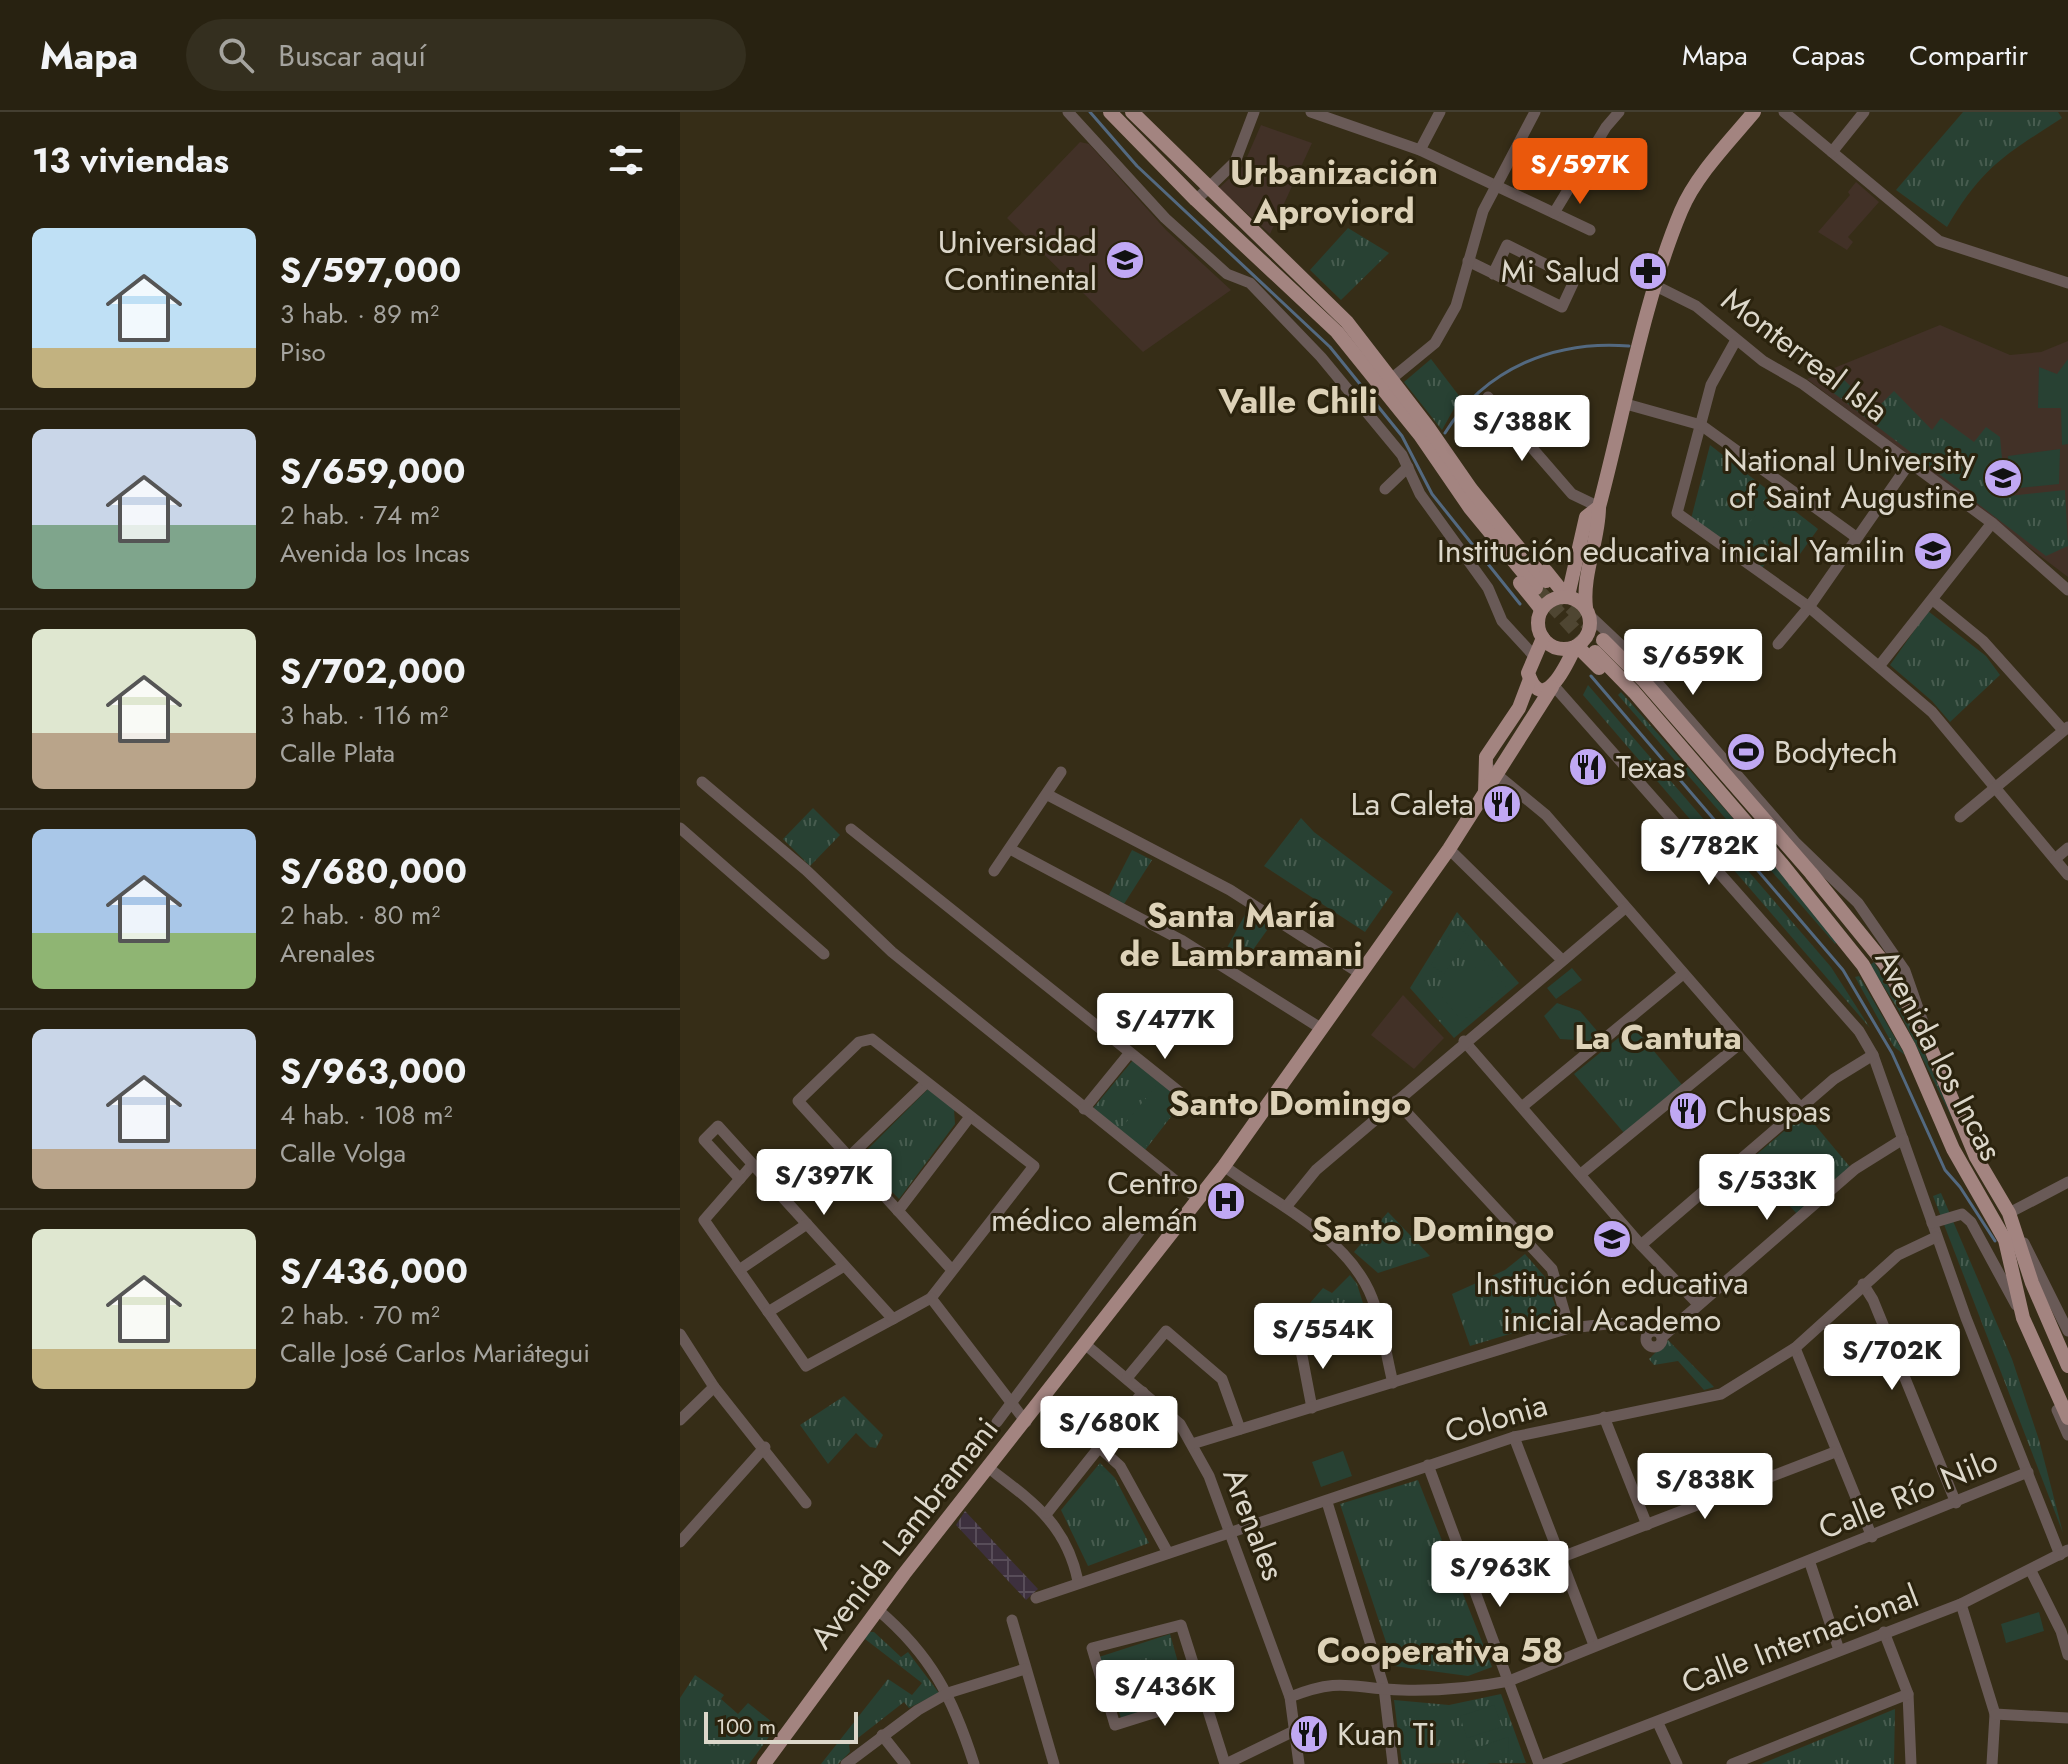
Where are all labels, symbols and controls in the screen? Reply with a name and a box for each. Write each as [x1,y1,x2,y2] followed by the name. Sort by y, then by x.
[186,19,746,91] search box
[40,28,138,83] text: Mapa
[214,33,258,77] icon: search
[278,34,426,77] text: Buscar aquí
[1682,35,1748,76] text: Mapa
[1792,35,1865,76] text: Capas
[1909,35,2028,76] text: Compartir
[32,136,229,185] text: 13 viviendas
[604,138,648,182] icon: filters
[1515,138,1645,206] pin: S/597K
[1530,145,1630,183] text: S/597K
[1230,148,1438,236] district label: Urbanización Aproviord
[938,219,1097,302] place label: Universidad Continental
[1104,239,1146,281] school or university icon: Universidad Continental
[280,246,461,295] text: S/597,000
[1501,248,1620,294] place label: Mi Salud
[1627,250,1669,292] pharmacy icon: Mi Salud
[96,260,192,356] icon: home
[1712,277,1898,433] street label: Monterreal Isla
[280,295,439,333] text: 3 hab. · 89 m²
[280,333,326,371] text: Piso
[1217,377,1378,426] district label: Valle Chili
[1457,395,1587,463] pin: S/388K
[1473,402,1571,440] text: S/388K
[1723,437,1976,520] place label: National University of Saint Augustine
[280,447,466,496] text: S/659,000
[1982,457,2024,499] school or university icon: National University of Saint Augustine
[96,461,192,557] icon: home
[280,496,439,534] text: 2 hab. · 74 m²
[1437,528,1905,574] place label: Institución educativa inicial Yamilin
[1912,530,1954,572] school or university icon: Institución educativa inicial Yamilin
[280,534,470,572] text: Avenida los Incas
[1628,629,1758,697] pin: S/659K
[1642,636,1744,674] text: S/659K
[280,647,466,696] text: S/702,000
[96,661,192,757] icon: home
[280,696,448,734] text: 3 hab. · 116 m²
[1774,729,1898,775] place label: Bodytech
[1725,731,1767,773] sports icon: Bodytech
[280,734,395,772] text: Calle Plata
[1616,744,1685,790] place label: Texas
[1567,746,1609,788] restaurant icon: Texas
[1350,781,1474,827] place label: La Caleta
[1481,783,1523,825] restaurant icon: La Caleta
[1644,819,1774,887] pin: S/782K
[1659,826,1759,864] text: S/782K
[280,847,467,896] text: S/680,000
[96,861,192,957] icon: home
[1119,891,1363,979] district label: Santa María de Lambramani
[280,896,440,934] text: 2 hab. · 80 m²
[280,934,375,972] text: Arenales
[1864,941,2014,1169] street label: Avenida los Incas
[1100,993,1230,1061] pin: S/477K
[1115,1000,1215,1038] text: S/477K
[1574,1013,1742,1062] district label: La Cantuta
[280,1047,467,1096] text: S/963,000
[96,1061,192,1157] icon: home
[1169,1079,1411,1128] district label: Santo Domingo
[1716,1088,1831,1134] place label: Chuspas
[1667,1090,1709,1132] restaurant icon: Chuspas
[280,1096,452,1134] text: 4 hab. · 108 m²
[280,1134,406,1172] text: Calle Volga
[759,1149,889,1217] pin: S/397K
[1702,1154,1832,1222] pin: S/533K
[775,1156,873,1194] text: S/397K
[991,1160,1198,1243] place label: Centro médico alemán
[1717,1161,1817,1199] text: S/533K
[1205,1180,1247,1222] hospital icon: Centro médico alemán
[1312,1205,1554,1254] district label: Santo Domingo
[1591,1218,1633,1260] school or university icon: Institución educativa inicial Academo
[280,1247,468,1296] text: S/436,000
[1475,1260,1749,1343] place label: Institución educativa inicial Academo
[96,1261,192,1357] icon: home
[280,1296,440,1334] text: 2 hab. · 70 m²
[1258,1303,1388,1371] pin: S/554K
[1272,1310,1374,1348] text: S/554K
[1827,1324,1957,1392] pin: S/702K
[1842,1331,1942,1369] text: S/702K
[280,1334,590,1372] text: Calle José Carlos Mariátegui
[1439,1381,1553,1455] street label: Colonia
[1044,1396,1174,1464] pin: S/680K
[1058,1403,1160,1441] text: S/680K
[799,1407,1009,1659] street label: Avenida Lambramani
[1812,1437,2004,1551] street label: Calle Río Nilo
[1640,1453,1770,1521] pin: S/838K
[1656,1460,1754,1498] text: S/838K
[1212,1461,1296,1587] street label: Arenales
[1435,1541,1565,1609] pin: S/963K
[1449,1548,1551,1586] text: S/963K
[1675,1573,1925,1705] street label: Calle Internacional
[1317,1626,1563,1675] district label: Cooperativa 58
[1100,1660,1230,1728] pin: S/436K
[1114,1667,1216,1705] text: S/436K
[704,1708,858,1744] scale bar
[716,1710,776,1742] text: 100 m
[1337,1711,1436,1757] place label: Kuan Ti
[1288,1713,1330,1755] restaurant icon: Kuan Ti

